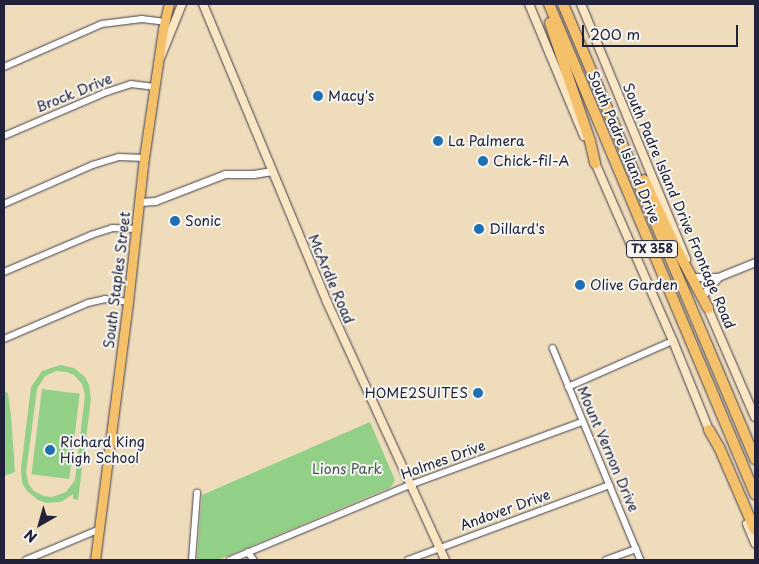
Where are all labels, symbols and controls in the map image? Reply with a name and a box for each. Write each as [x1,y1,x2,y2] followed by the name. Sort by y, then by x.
[584,15,740,47] scale bar
[590,22,640,45] text: 200 m
[584,67,664,227] street label: South Padre Island Drive
[34,70,114,116] street label: Brock Drive
[619,79,739,333] street label: South Padre Island Drive Frontage Road
[328,88,374,104] place label: Macy's
[312,90,324,102] marker: Macy's
[448,133,524,149] place label: La Palmera
[432,135,444,147] marker: La Palmera
[493,153,569,169] place label: Chick-fil-A
[477,155,489,167] marker: Chick-fil-A
[100,210,134,350] street label: South Staples Street
[185,213,221,229] place label: Sonic
[169,215,181,227] marker: Sonic
[489,221,545,237] place label: Dillard's
[473,223,485,235] marker: Dillard's
[304,231,358,327] street label: McArdle Road
[624,240,680,258] road number: TX 358
[590,277,678,293] place label: Olive Garden
[574,279,586,291] marker: Olive Garden
[574,383,642,515] street label: Mount Vernon Drive
[365,385,468,401] place label: HOME2SUITES
[472,387,484,399] marker: HOME2SUITES
[60,434,146,467] place label: Richard King High School
[398,437,488,483] street label: Holmes Drive
[44,444,56,456] marker: Richard King High School
[312,461,382,477] park label: Lions Park
[457,486,553,534] street label: Andover Drive
[15,499,65,549] north arrow
[20,525,41,548] text: N

